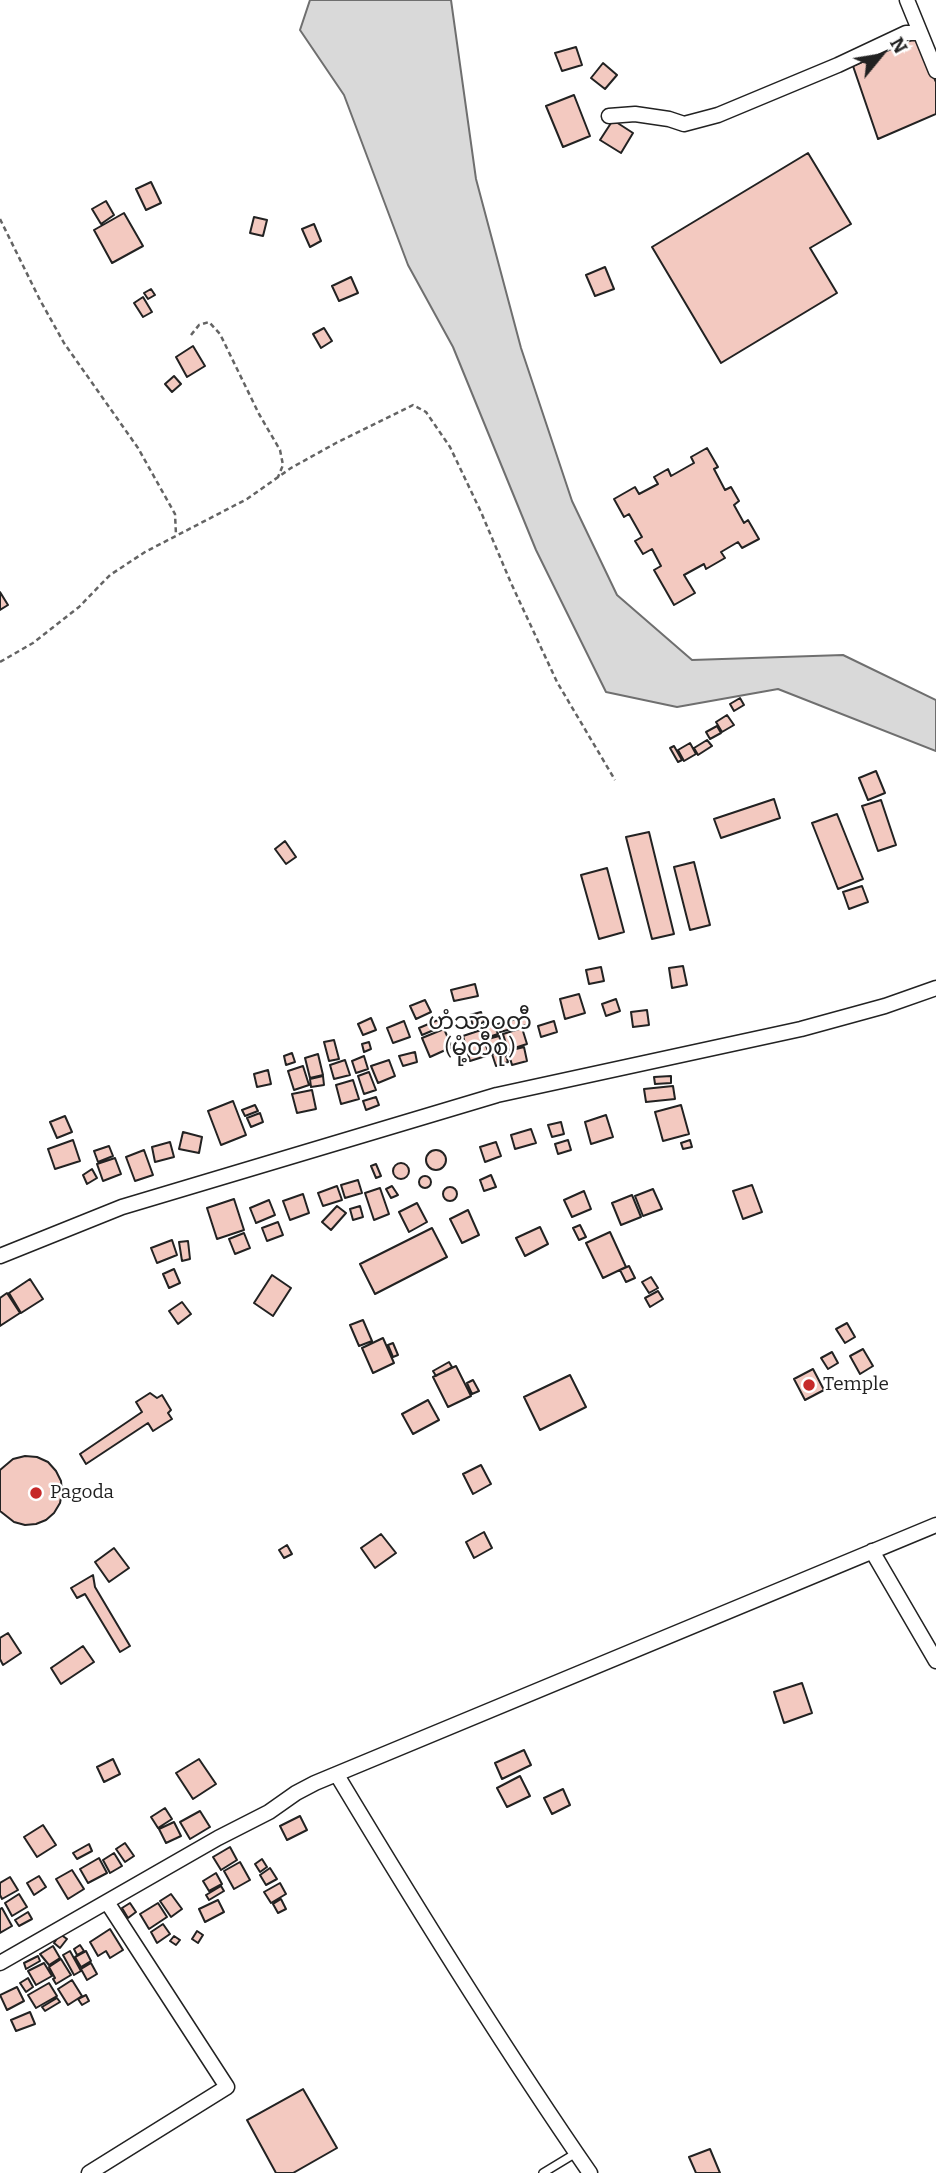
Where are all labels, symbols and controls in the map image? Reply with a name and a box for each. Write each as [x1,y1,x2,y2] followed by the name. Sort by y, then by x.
[845,21,915,91] north arrow
[885,33,912,57] text: N
[428,1009,532,1063] district label: ဟံသာဝတီ (မုံ့တီစု)
[823,1374,889,1396] place label: Temple
[801,1377,817,1393] marker: Temple
[50,1482,114,1504] place label: Pagoda
[28,1485,44,1501] marker: Pagoda

